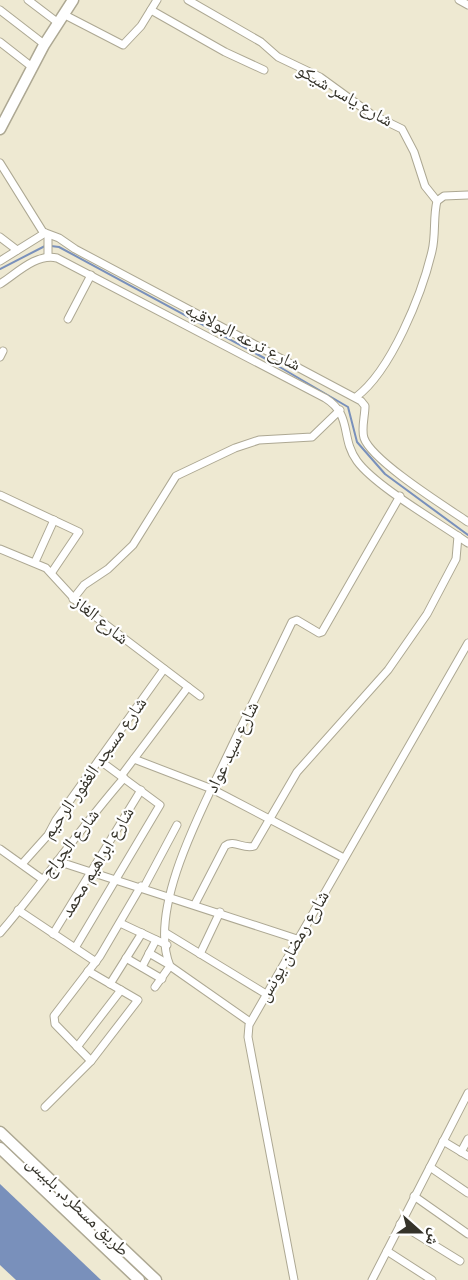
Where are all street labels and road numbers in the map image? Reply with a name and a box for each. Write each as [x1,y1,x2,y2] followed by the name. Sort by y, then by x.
[292,59,397,133] street label: شارع ياسر شيكو
[181,299,304,377] street label: شارع ترعه البولاقيه
[67,591,133,651] street label: شارع الغاز
[38,693,153,844] street label: شارع مسجد الغفور الرحيم
[201,698,265,797] street label: شارع سيد عواد
[56,803,140,922] street label: شارع ابراهيم محمد
[37,805,105,883] street label: شارع الجراج
[253,887,335,1007] street label: شارع رمضان يونس
[20,1152,133,1262] street label: طريق مسطرد, بلبيس

